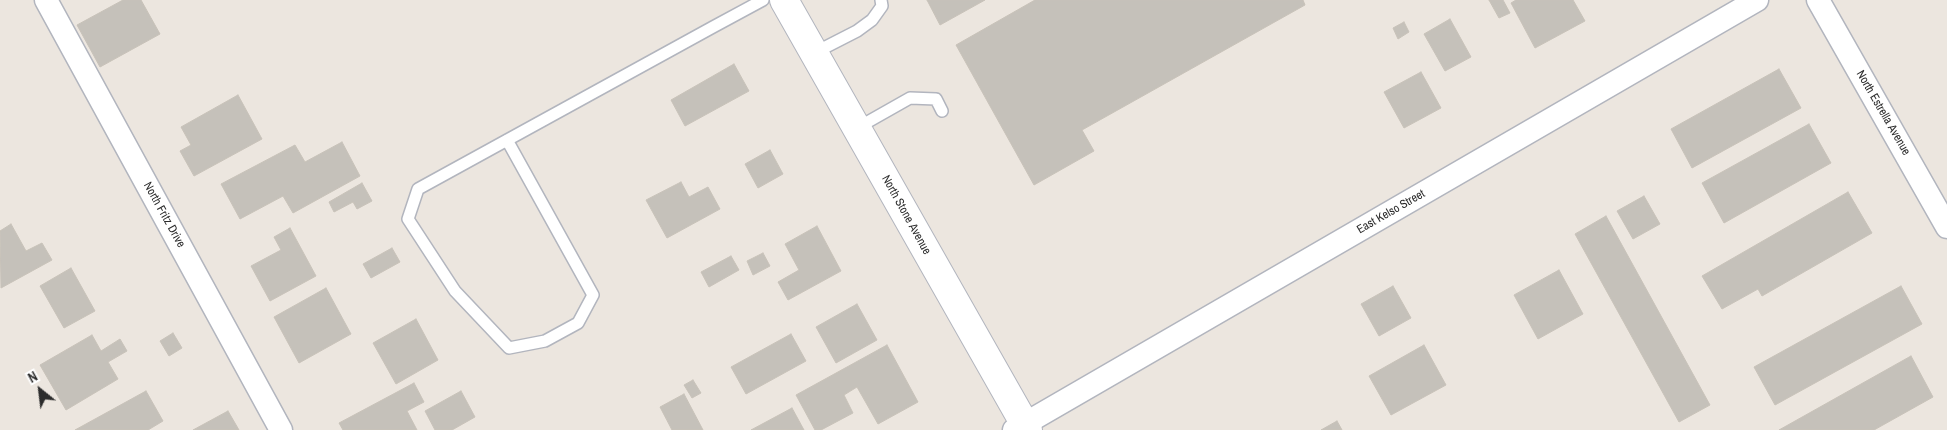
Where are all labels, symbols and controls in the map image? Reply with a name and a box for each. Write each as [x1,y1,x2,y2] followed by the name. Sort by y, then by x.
[1853,68,1913,158] street label: North Estrella Avenue
[878,173,934,257] street label: North Stone Avenue
[140,180,188,250] street label: North Fritz Drive
[1354,187,1428,237] street label: East Kelso Street
[15,365,65,415] north arrow
[25,367,41,387] text: N

